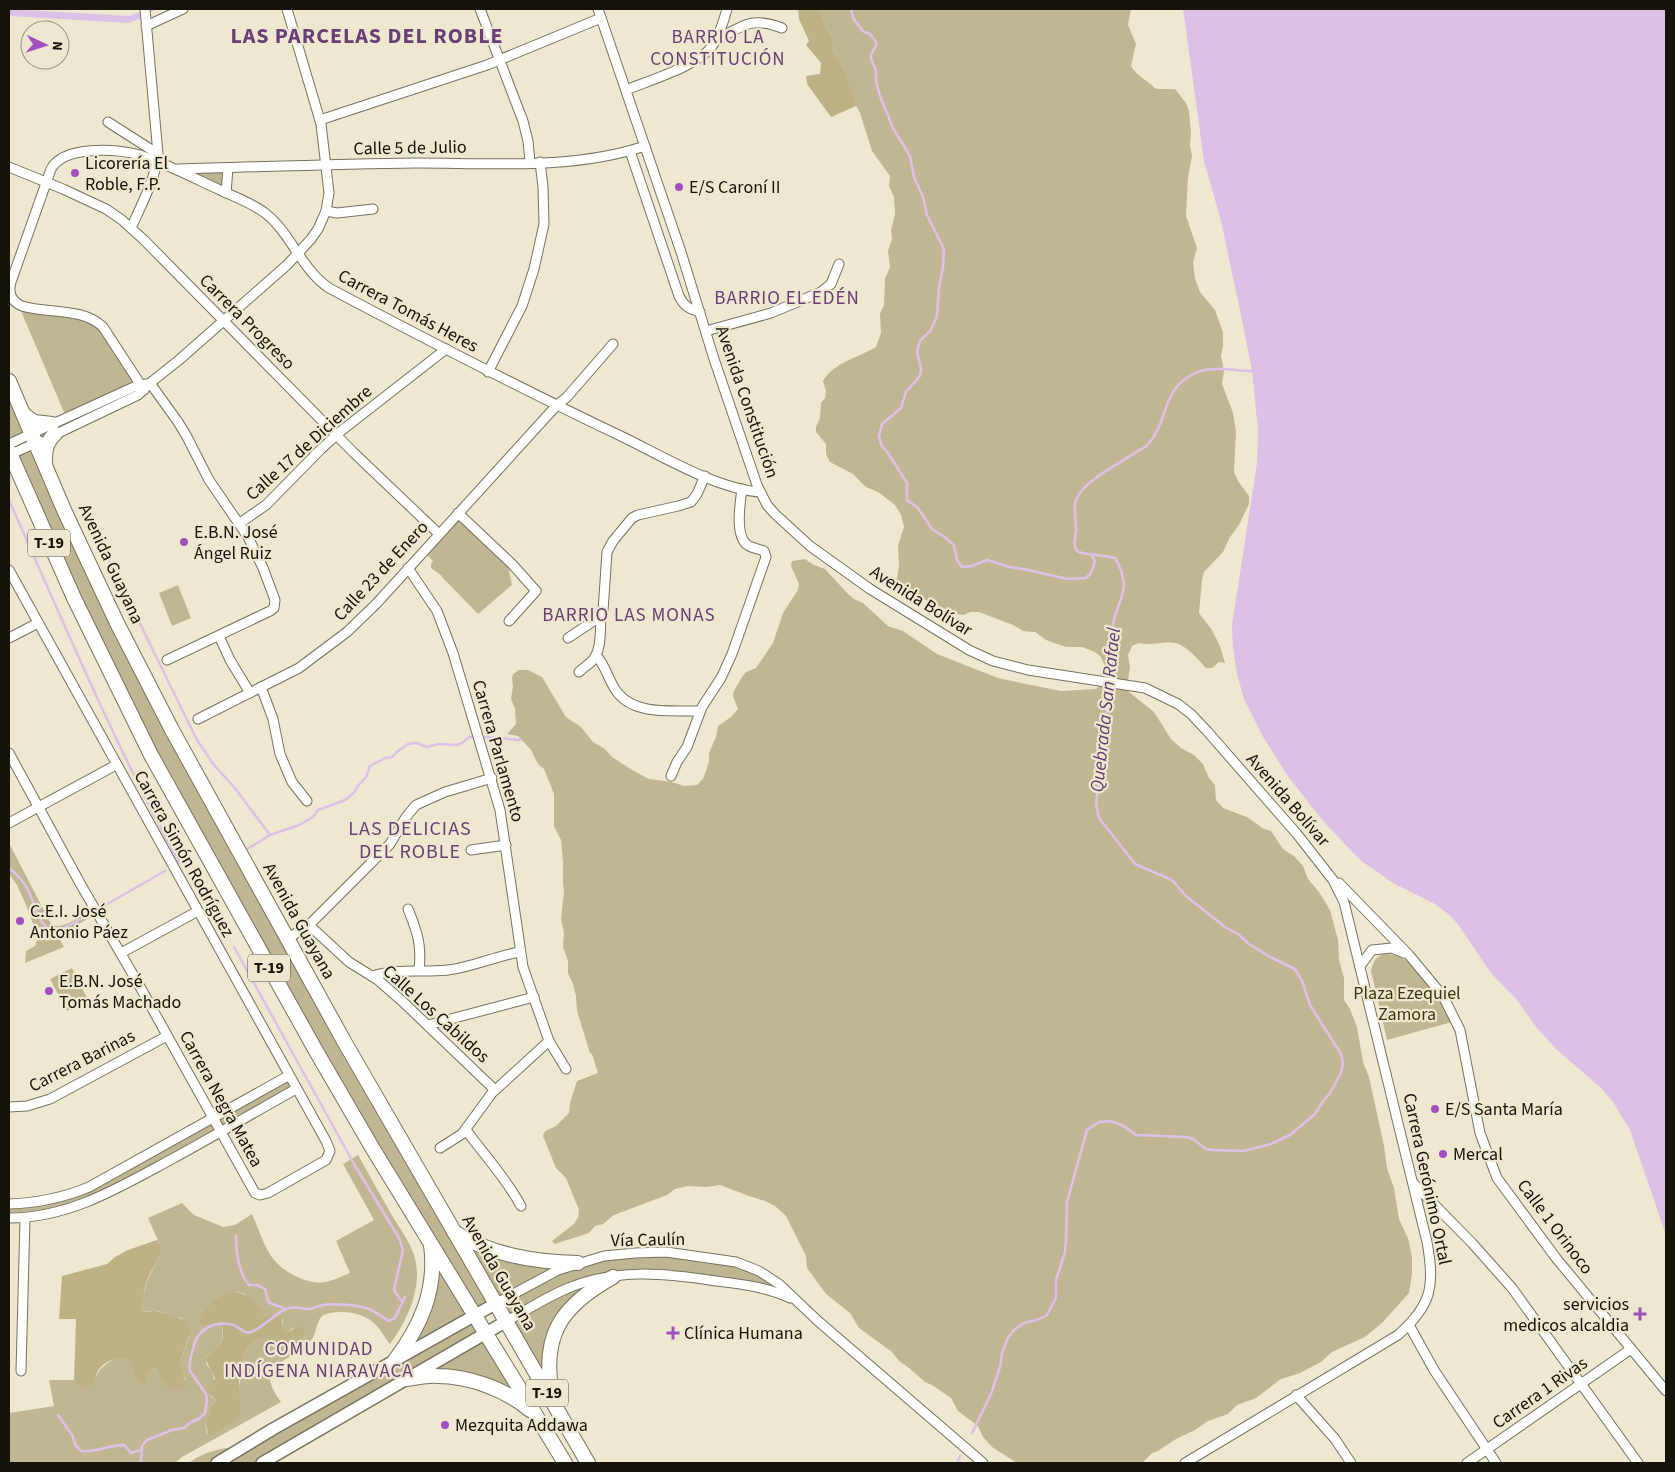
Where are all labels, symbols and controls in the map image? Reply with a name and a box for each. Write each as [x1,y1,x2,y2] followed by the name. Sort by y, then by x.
[20,20,70,70] north arrow
[230,20,504,52] district label: LAS PARCELAS DEL ROBLE
[650,24,786,73] district label: BARRIO LA CONSTITUCIÓN
[47,40,67,51] text: N
[353,135,467,161] street label: Calle 5 de Julio
[85,151,168,197] place label: Licorería El Roble, F.P.
[69,167,81,179] marker: Licorería El Roble, F.P.
[689,175,781,200] place label: E/S Caroní II
[673,181,685,193] marker: E/S Caroní II
[333,263,483,359] street label: Carrera Tomás Heres
[193,268,301,376] street label: Carrera Progreso
[714,285,860,312] district label: BARRIO EL EDÉN
[709,323,785,481] street label: Avenida Constitución
[240,379,378,506] street label: Calle 17 de Diciembre
[72,500,150,628] street label: Avenida Guayana
[328,515,434,627] street label: Calle 23 de Enero
[194,520,278,566] place label: E.B.N. José Ángel Ruiz
[28,530,70,556] road number: T-19
[178,536,190,548] marker: E.B.N. José Ángel Ruiz
[865,560,978,643] street label: Avenida Bolívar
[542,602,716,629] district label: BARRIO LAS MONAS
[1084,626,1128,794] water label: Quebrada San Rafael
[466,677,530,825] street label: Carrera Parlamento
[1240,748,1336,853] street label: Avenida Bolívar
[128,766,240,942] street label: Carrera Simón Rodríguez
[348,815,472,866] district label: LAS DELICIAS DEL ROBLE
[257,858,341,984] street label: Avenida Guayana
[30,899,128,945] place label: C.E.I. José Antonio Páez
[14,915,26,927] marker: C.E.I. José Antonio Páez
[248,954,290,981] road number: T-19
[377,959,495,1069] street label: Calle Los Cabildos
[59,969,181,1015] place label: E.B.N. José Tomás Machado
[1353,981,1461,1027] park label: Plaza Ezequiel Zamora
[43,985,55,997] marker: E.B.N. José Tomás Machado
[25,1024,139,1098] street label: Carrera Barinas
[173,1026,269,1172] street label: Carrera Negra Matea
[1397,1091,1457,1267] street label: Carrera Gerónimo Ortal
[1445,1097,1563,1122] place label: E/S Santa María
[1429,1103,1441,1115] marker: E/S Santa María
[1453,1142,1503,1167] place label: Mercal
[1437,1148,1449,1160] marker: Mercal
[1511,1174,1599,1280] street label: Calle 1 Orinoco
[456,1211,542,1335] street label: Avenida Guayana
[610,1227,686,1253] street label: Vía Caulín
[1503,1292,1629,1338] place label: servicios medicos alcaldia
[1633,1307,1647,1321] marker: servicios medicos alcaldia
[684,1321,803,1346] place label: Clínica Humana
[666,1326,680,1340] marker: Clínica Humana
[224,1336,414,1385] district label: COMUNIDAD INDÍGENA NIARAVACA
[1487,1351,1593,1435] street label: Carrera 1 Rivas
[526,1380,568,1406] road number: T-19
[455,1413,588,1438] place label: Mezquita Addawa
[439,1419,451,1431] marker: Mezquita Addawa

